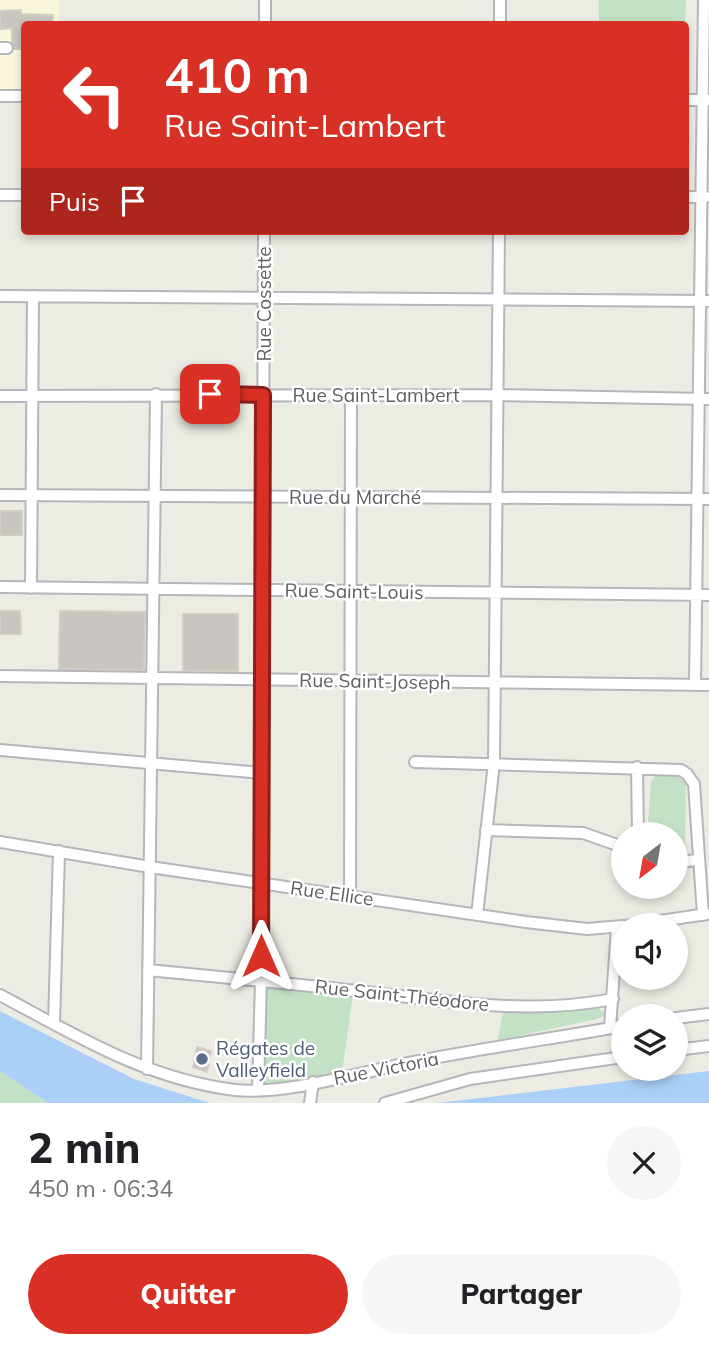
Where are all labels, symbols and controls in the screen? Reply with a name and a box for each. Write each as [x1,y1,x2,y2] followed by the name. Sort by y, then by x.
[164,44,310,105] text: 410 m
[49,49,140,140] icon: left
[164,105,445,145] text: Rue Saint-Lambert
[114,182,152,220] icon: arrive
[49,185,100,218] text: Puis
[252,246,276,362] street label: Rue Cossette
[180,364,240,424] pin
[191,375,229,413] icon: arrive
[292,383,460,407] street label: Rue Saint-Lambert
[289,485,421,509] street label: Rue du Marché
[284,578,424,604] street label: Rue Saint-Louis
[299,668,451,694] street label: Rue Saint-Joseph
[611,822,688,900] north arrow
[611,822,688,1081] map controls
[289,875,375,911] street label: Rue Ellice
[611,913,688,990] button: sound
[224,919,298,993] position arrow
[314,974,490,1016] street label: Rue Saint-Théodore
[611,1004,688,1081] button: layers
[216,1036,315,1082] place label: Régates de Valleyfield
[331,1046,441,1090] street label: Rue Victoria
[194,1051,210,1067] marker: Régates de Valleyfield
[28,1121,141,1174] text: 2 min
[607,1126,681,1200] button: close
[28,1174,173,1203] text: 450 m · 06:34
[28,1254,348,1334] button: Quitter
[362,1254,681,1334] button: Partager

